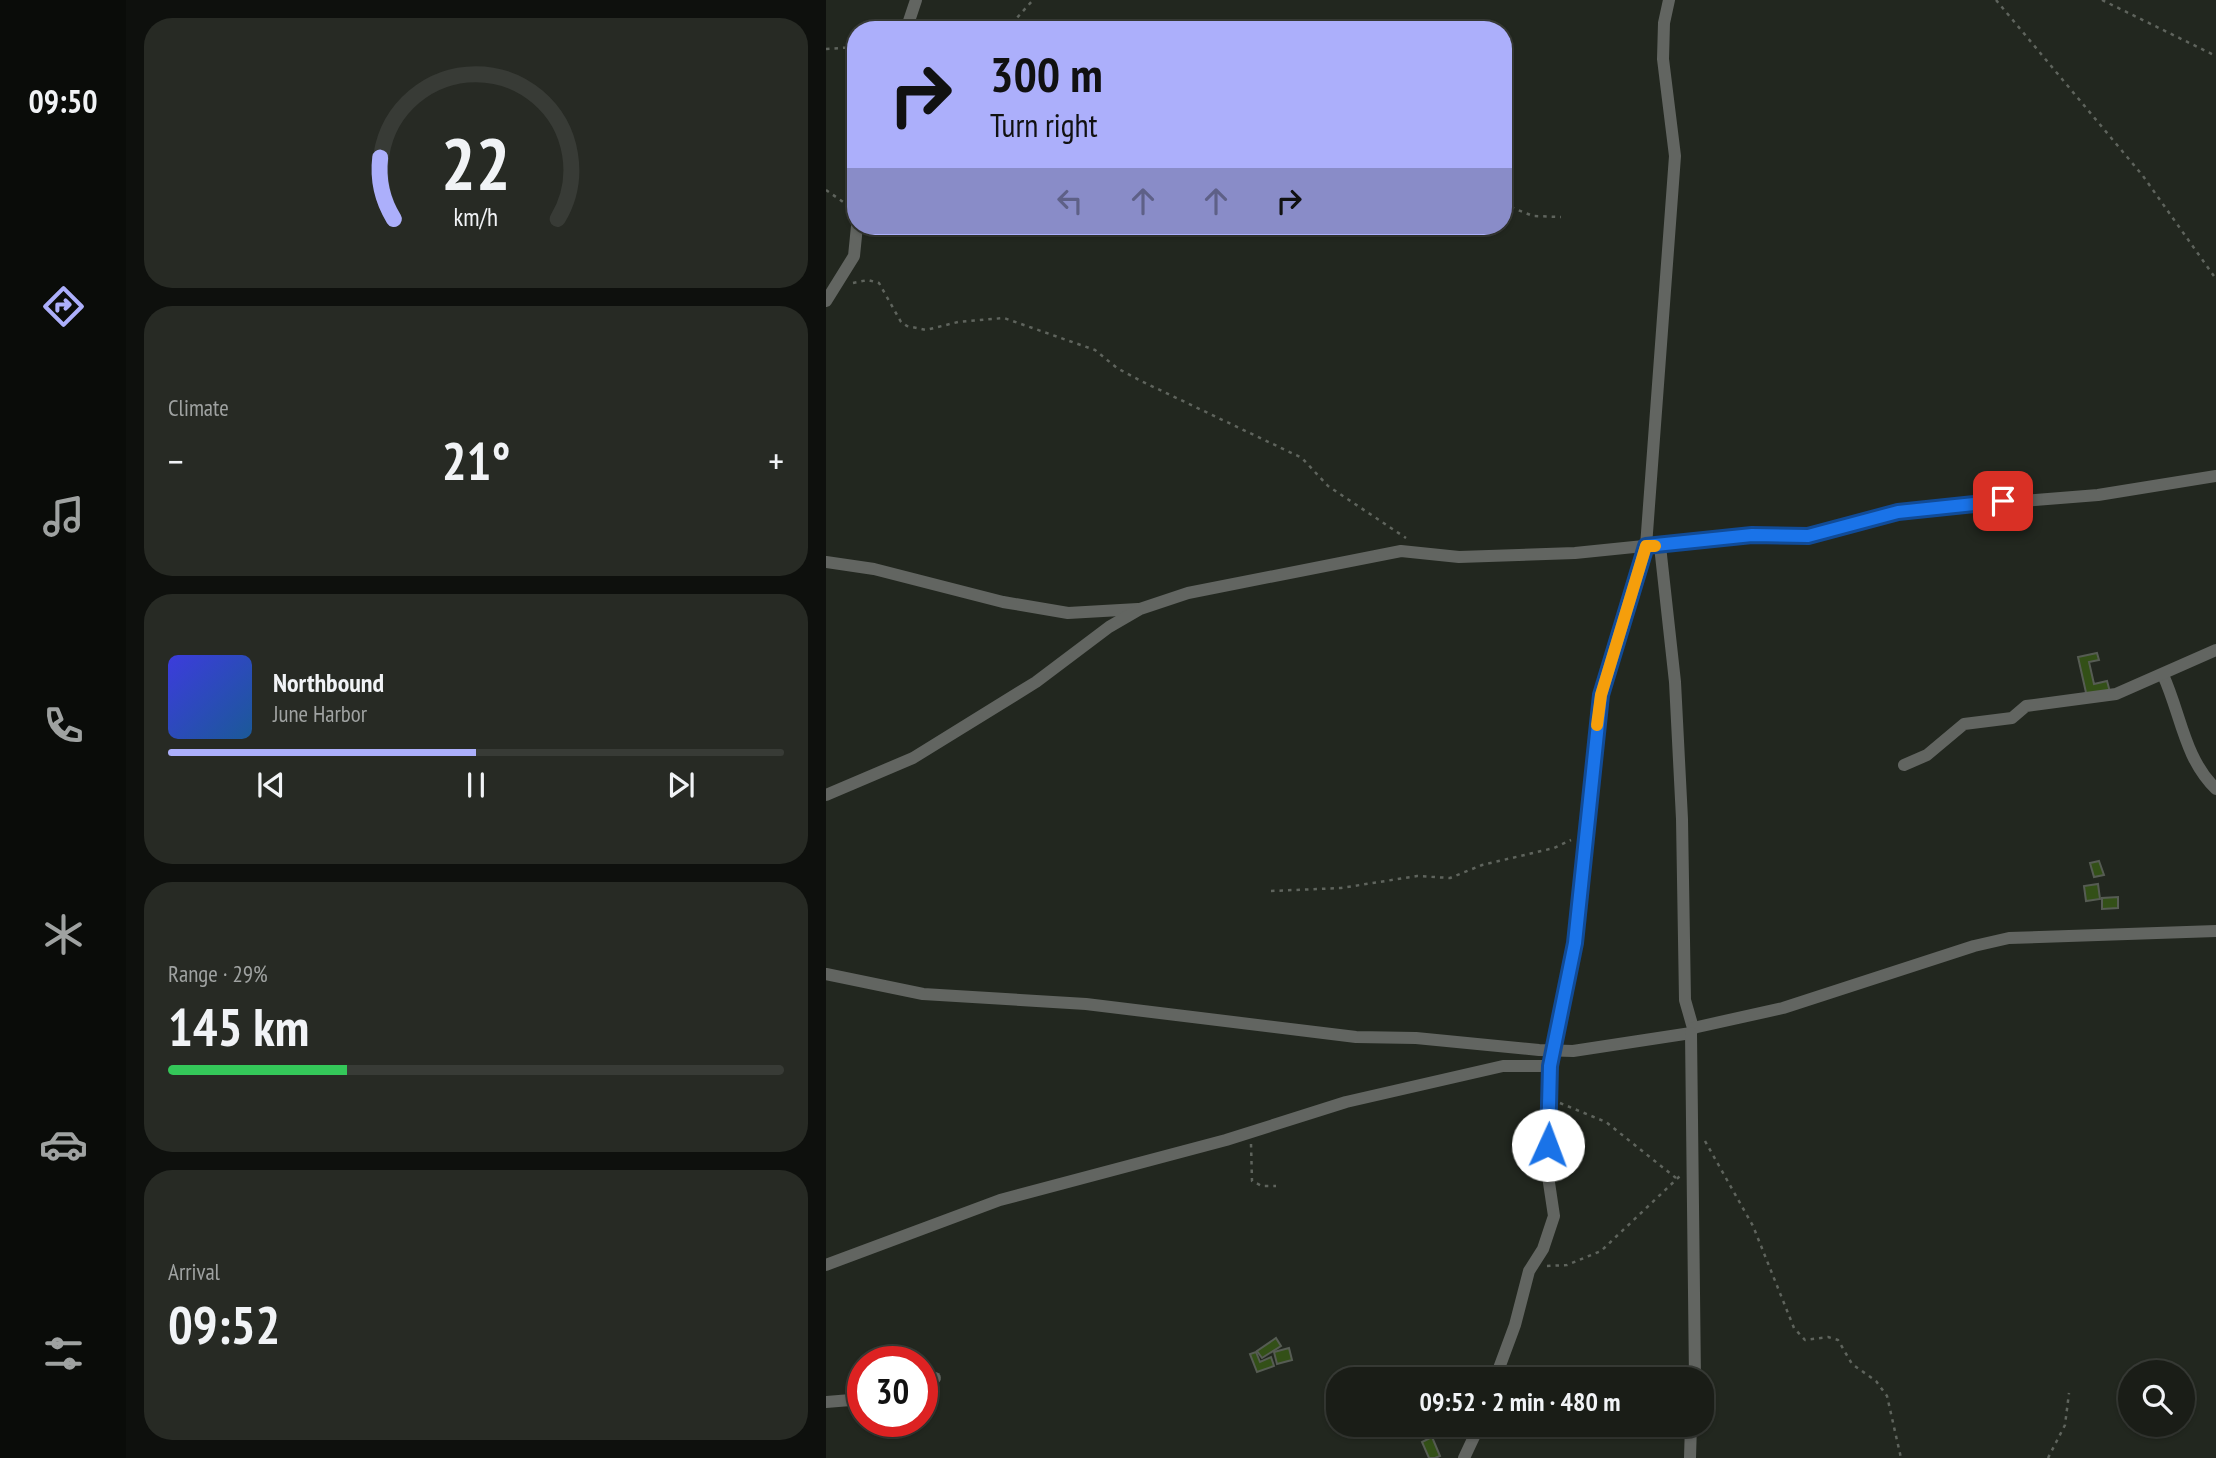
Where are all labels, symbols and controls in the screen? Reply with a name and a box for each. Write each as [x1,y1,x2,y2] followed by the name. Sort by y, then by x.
[990,42,1103,106] text: 300 m
[875,49,966,140] icon: right
[28,80,98,122] text: 09:50
[990,104,1098,146] text: Turn right
[441,115,511,209] text: 22
[1051,182,1089,220] icon: left
[1124,182,1162,220] icon: ahead
[1197,182,1235,220] icon: ahead
[1270,182,1308,220] icon: right
[454,201,498,233] text: km/h
[39,282,88,331] icon: directions
[168,393,229,422] text: Climate
[442,427,510,494] text: 21°
[168,436,184,485] text: −
[768,436,784,485] text: +
[1973,471,2033,531] pin
[1984,482,2022,520] icon: arrive
[39,492,88,541] icon: music
[273,666,384,699] text: Northbound
[273,699,367,728] text: June Harbor
[39,701,88,750] icon: phone
[252,766,290,804] icon: previous
[457,766,495,804] icon: pause
[662,766,700,804] icon: next
[39,910,88,959] icon: climate
[168,959,268,988] text: Range · 29%
[168,993,309,1060] text: 145 km
[1511,1108,1585,1182] position arrow
[39,1120,88,1169] icon: car
[168,1257,220,1286] text: Arrival
[168,1291,280,1358] text: 09:52
[39,1329,88,1378] icon: filters
[847,1346,938,1437] speed limit sign: 30
[2118,1360,2195,1437] map controls
[2118,1360,2195,1437] button: search
[1420,1385,1620,1418] text: 09:52 · 2 min · 480 m

